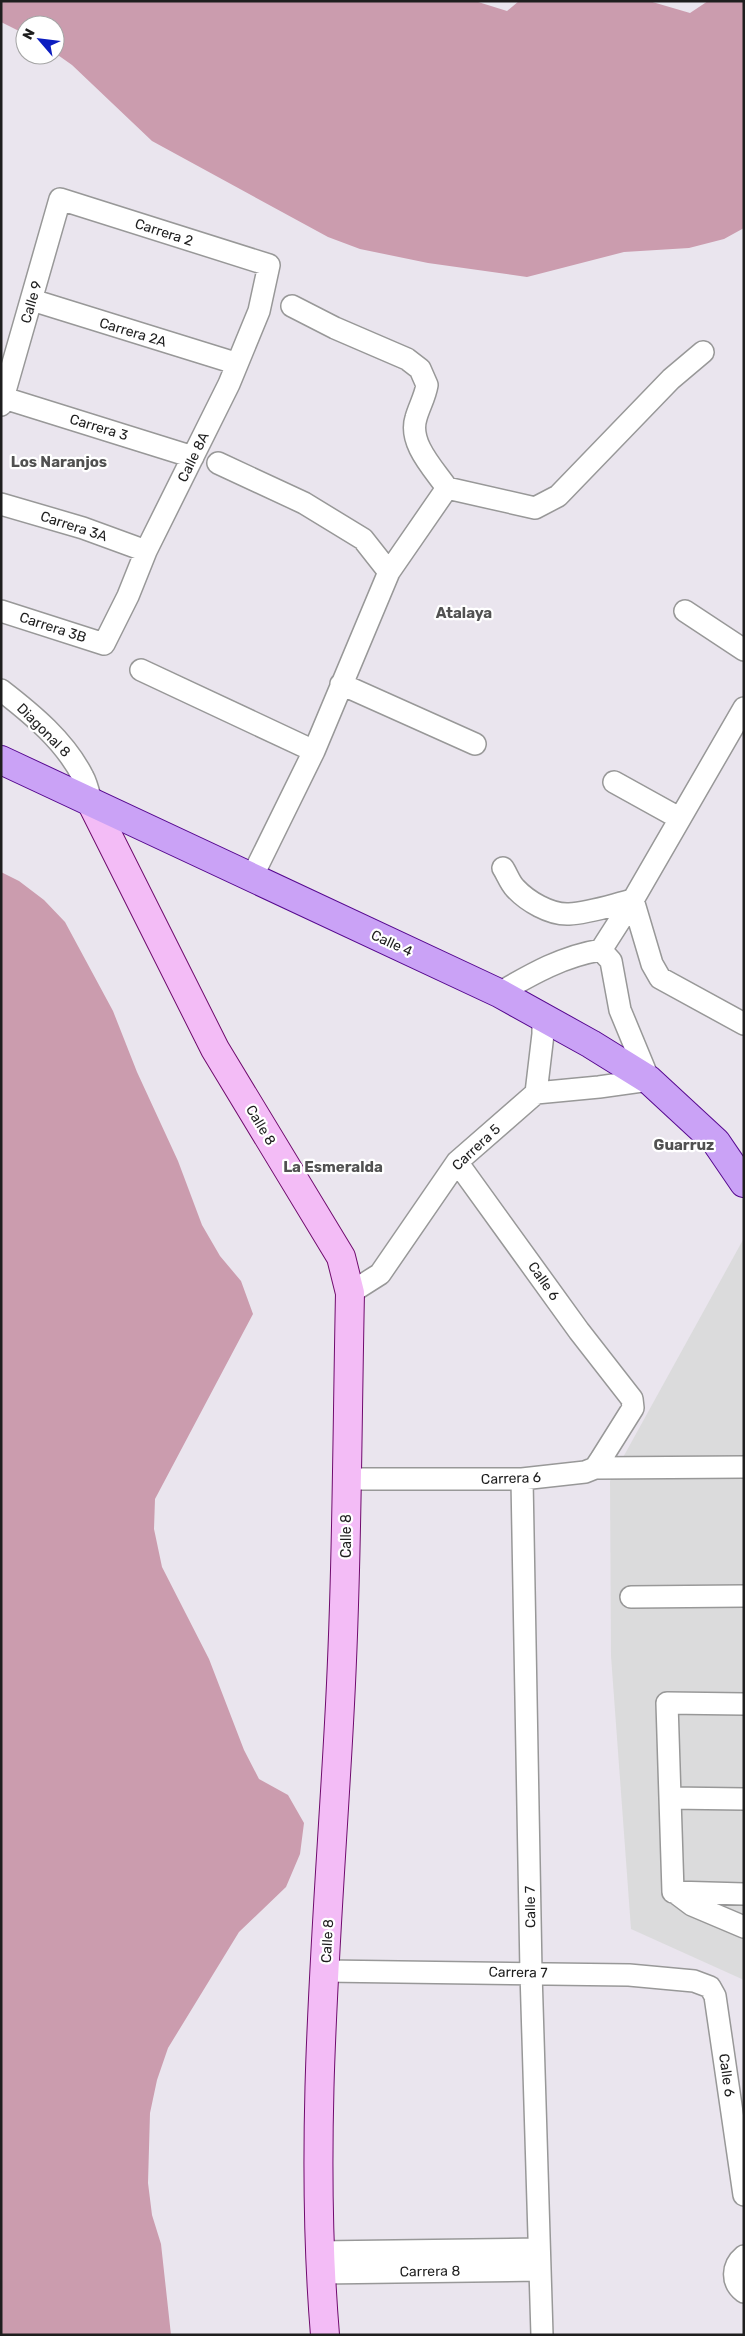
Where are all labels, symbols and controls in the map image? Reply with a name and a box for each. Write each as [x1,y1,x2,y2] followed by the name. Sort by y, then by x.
[15,15,65,65] north arrow
[19,26,39,43] text: N
[133,215,195,250] street label: Carrera 2
[17,279,46,325] street label: Calle 9
[97,314,169,351] street label: Carrera 2A
[68,411,130,444] street label: Carrera 3
[174,429,213,485] street label: Calle 8A
[11,453,107,471] district label: Los Naranjos
[38,508,110,545] street label: Carrera 3A
[436,604,492,622] district label: Atalaya
[17,609,89,646] street label: Carrera 3B
[13,700,74,761] street label: Diagonal 8
[368,926,416,961] street label: Calle 4
[242,1102,279,1149] street label: Calle 8
[449,1121,504,1174] street label: Carrera 5
[654,1136,714,1154] district label: Guarruz
[283,1158,383,1176] district label: La Esmeralda
[524,1259,563,1304] street label: Calle 6
[481,1469,541,1488] street label: Carrera 6
[338,1514,355,1558] street label: Calle 8
[522,1886,539,1928] street label: Calle 7
[318,1919,337,1963] street label: Calle 8
[488,1963,548,1982] street label: Carrera 7
[715,2052,738,2098] street label: Calle 6
[400,2262,461,2281] street label: Carrera 8

